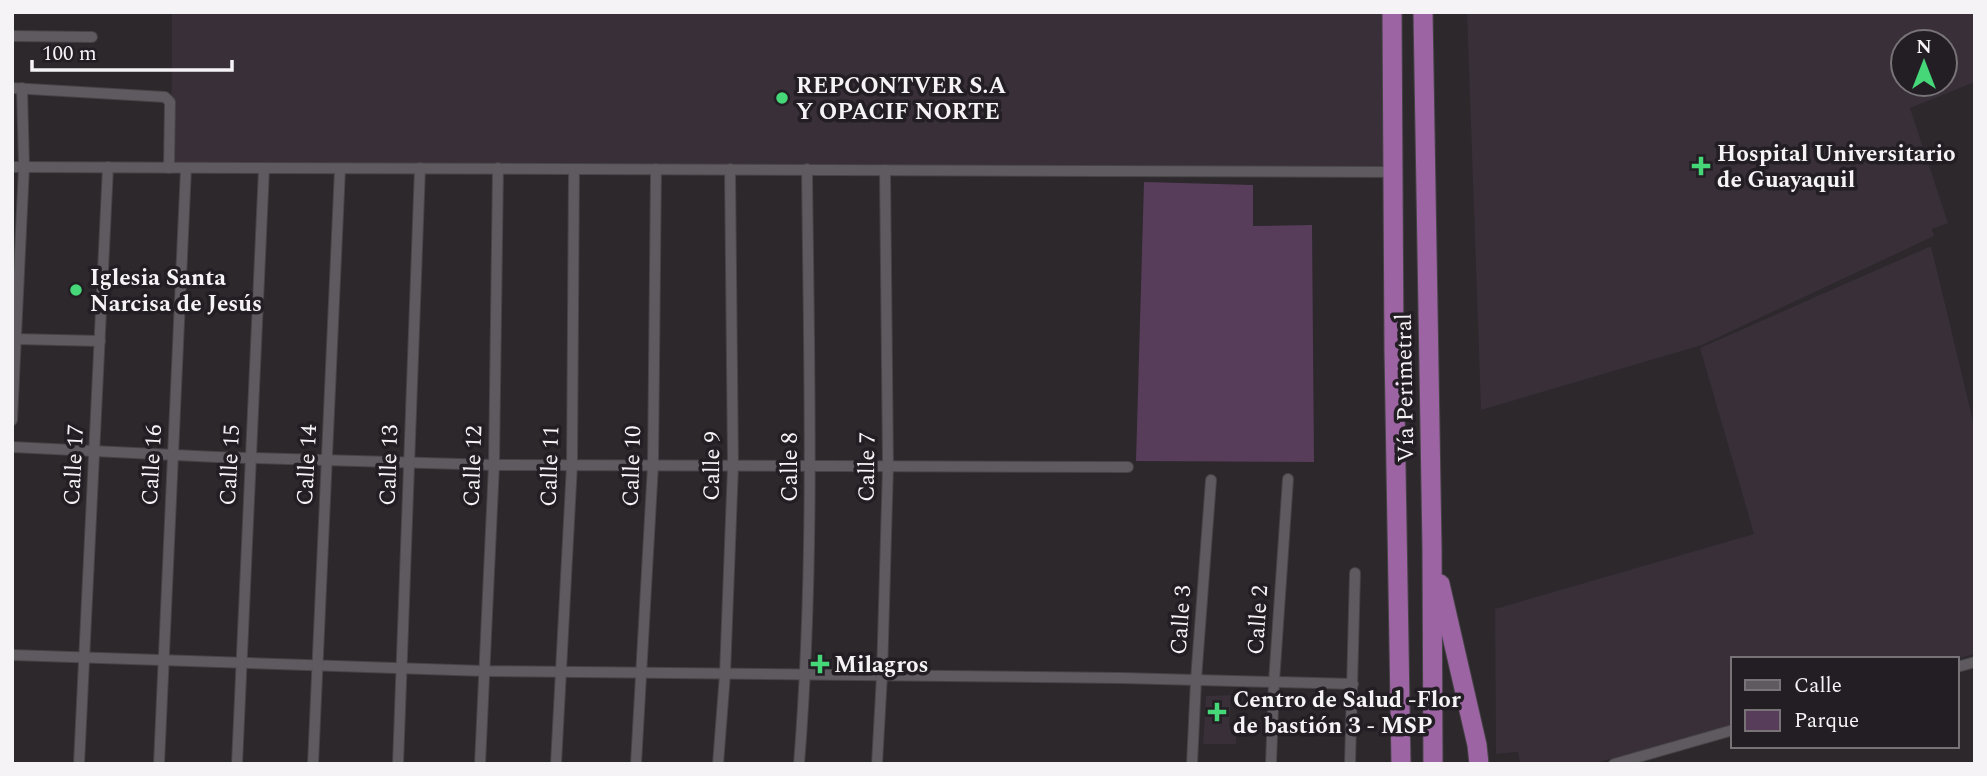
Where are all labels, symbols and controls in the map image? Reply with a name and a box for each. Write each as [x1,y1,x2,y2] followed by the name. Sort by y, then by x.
[32,28,231,72] scale bar
[1889,28,1959,98] north arrow
[1916,33,1932,62] text: N
[42,38,97,70] text: 100 m
[796,69,1006,130] place label: REPCONTVER S.A Y OPACIF NORTE
[774,90,790,106] marker: REPCONTVER S.A Y OPACIF NORTE
[1717,137,1956,198] place label: Hospital Universitario de Guayaquil
[1691,156,1711,176] marker: Hospital Universitario de Guayaquil
[90,261,262,322] place label: Iglesia Santa Narcisa de Jesús
[68,282,84,298] marker: Iglesia Santa Narcisa de Jesús
[1387,313,1424,463] street label: Vía Perimetral
[288,423,327,507] street label: Calle 14
[55,424,94,507] street label: Calle 17
[133,424,172,507] street label: Calle 16
[211,424,250,507] street label: Calle 15
[371,424,408,506] street label: Calle 13
[455,425,492,507] street label: Calle 12
[532,425,569,507] street label: Calle 11
[614,425,651,507] street label: Calle 10
[694,431,731,501] street label: Calle 9
[773,432,808,502] street label: Calle 8
[849,432,886,502] street label: Calle 7
[1162,584,1201,656] street label: Calle 3
[1239,584,1278,656] street label: Calle 2
[834,648,929,683] place label: Milagros
[812,656,828,672] marker: Milagros
[1731,657,1959,748] legend
[1794,670,1842,702] text: Calle
[1233,683,1461,744] place label: Centro de Salud -Flor de bastión 3 - MSP
[1207,702,1227,722] marker: Centro de Salud -Flor de bastión 3 - MSP
[1794,705,1859,737] text: Parque

